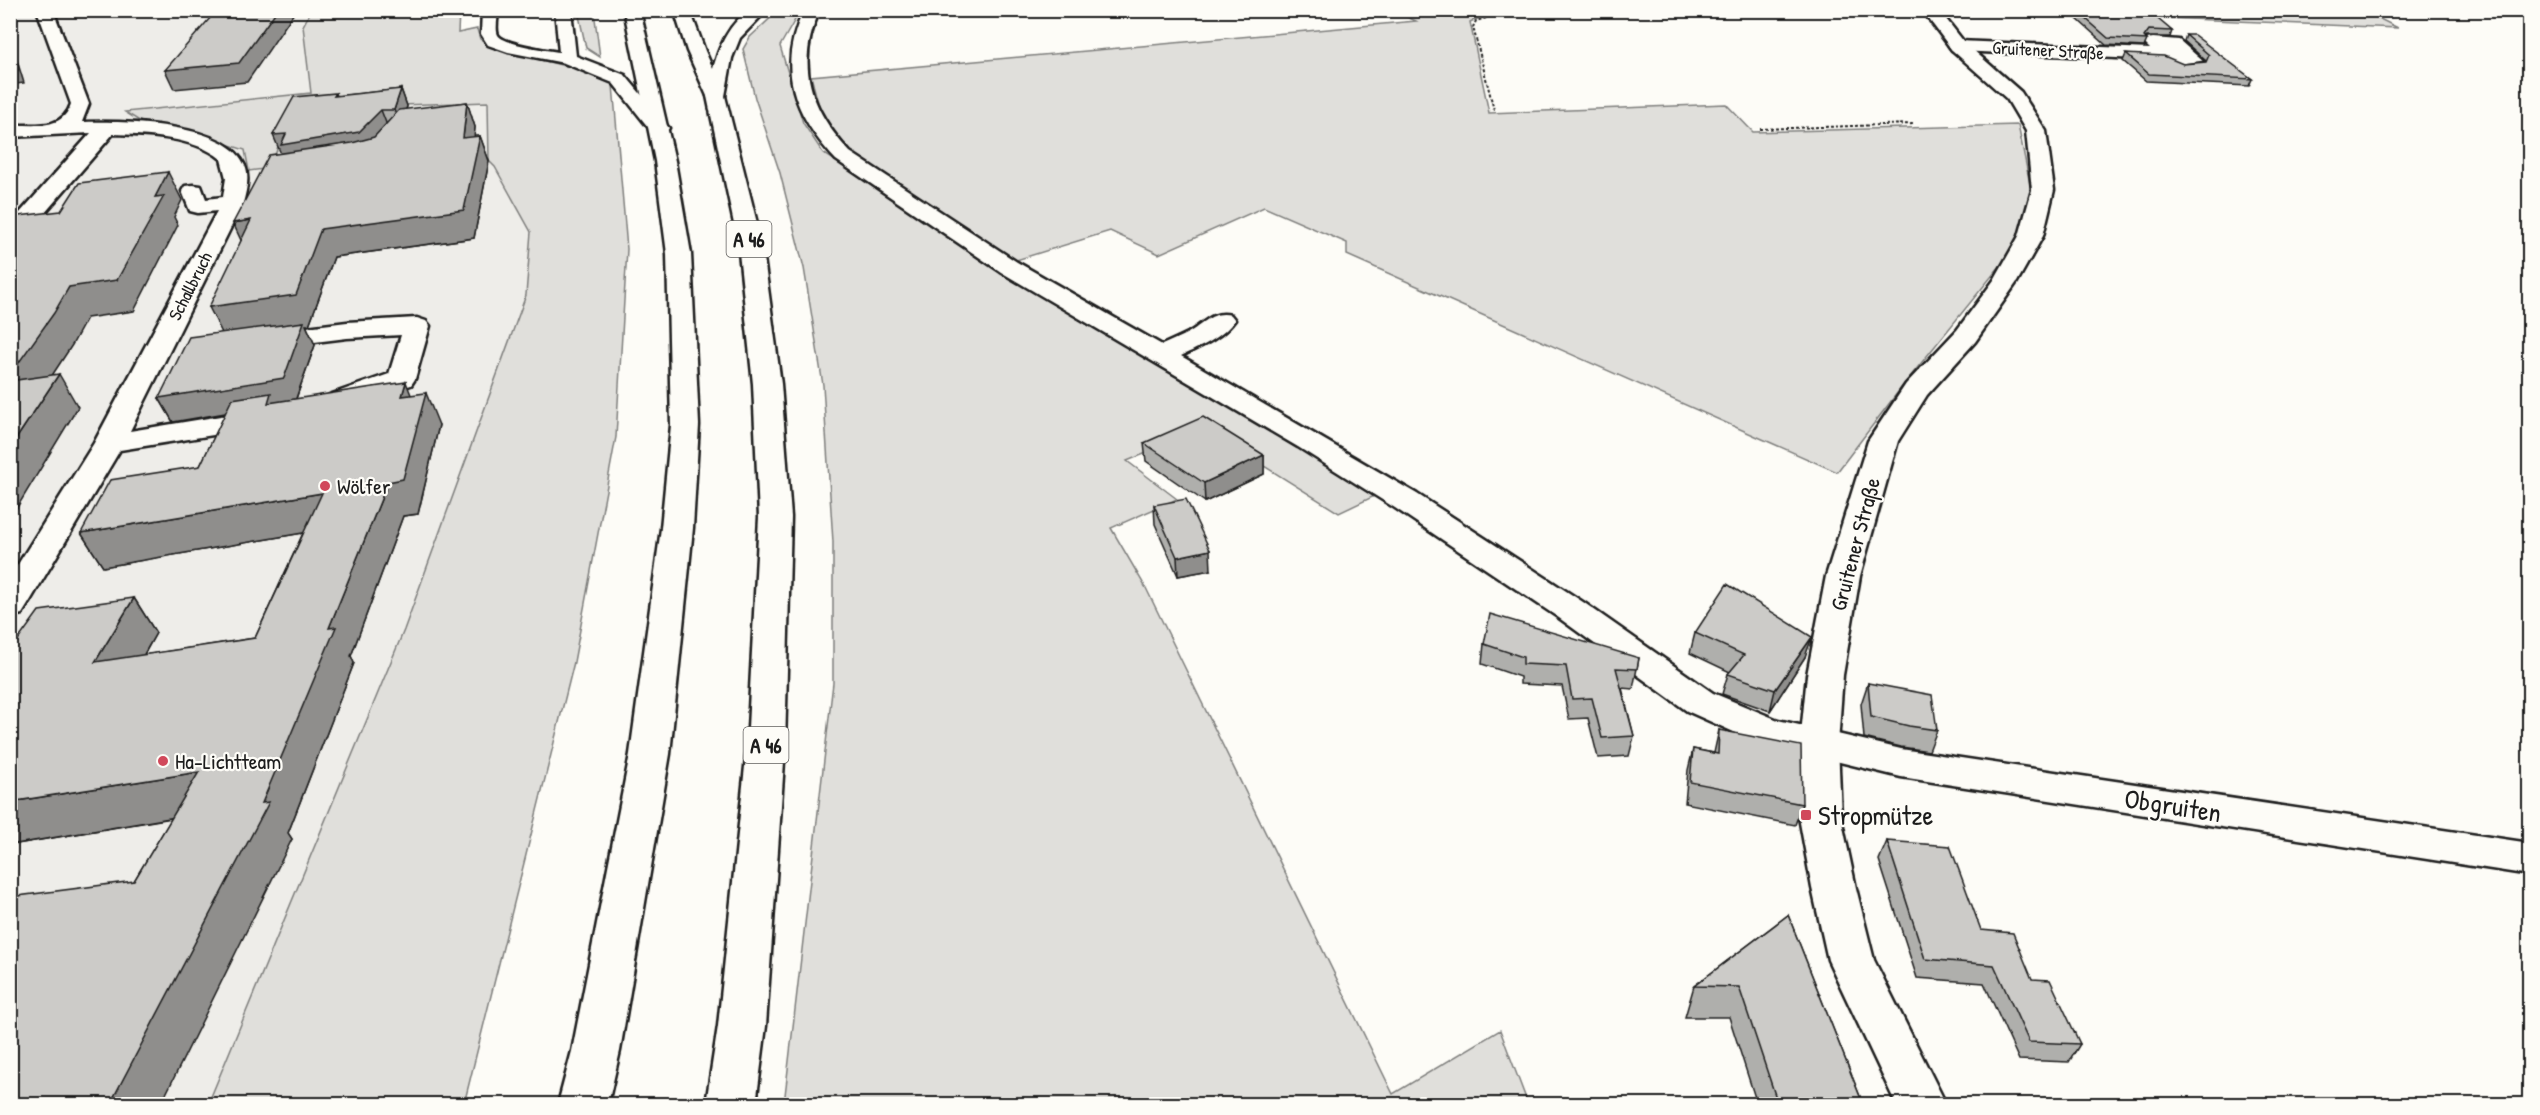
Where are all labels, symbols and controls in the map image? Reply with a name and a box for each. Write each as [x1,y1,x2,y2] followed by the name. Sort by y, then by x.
[1992,35,2104,65] street label: Gruitener Straße
[726,221,771,257] road number: A 46
[162,247,218,325] street label: Schallbruch
[337,471,391,501] place label: Wölfer
[1823,474,1887,614] street label: Gruitener Straße
[318,479,332,493] marker: Wölfer
[744,727,789,763] road number: A 46
[175,746,281,776] place label: Ha-Lichtteam
[156,754,170,768] marker: Ha-Lichtteam
[2122,780,2224,831] street label: Obgruiten
[1818,797,1934,834] place label: Stropmütze
[1799,808,1813,822] marker: Stropmütze

